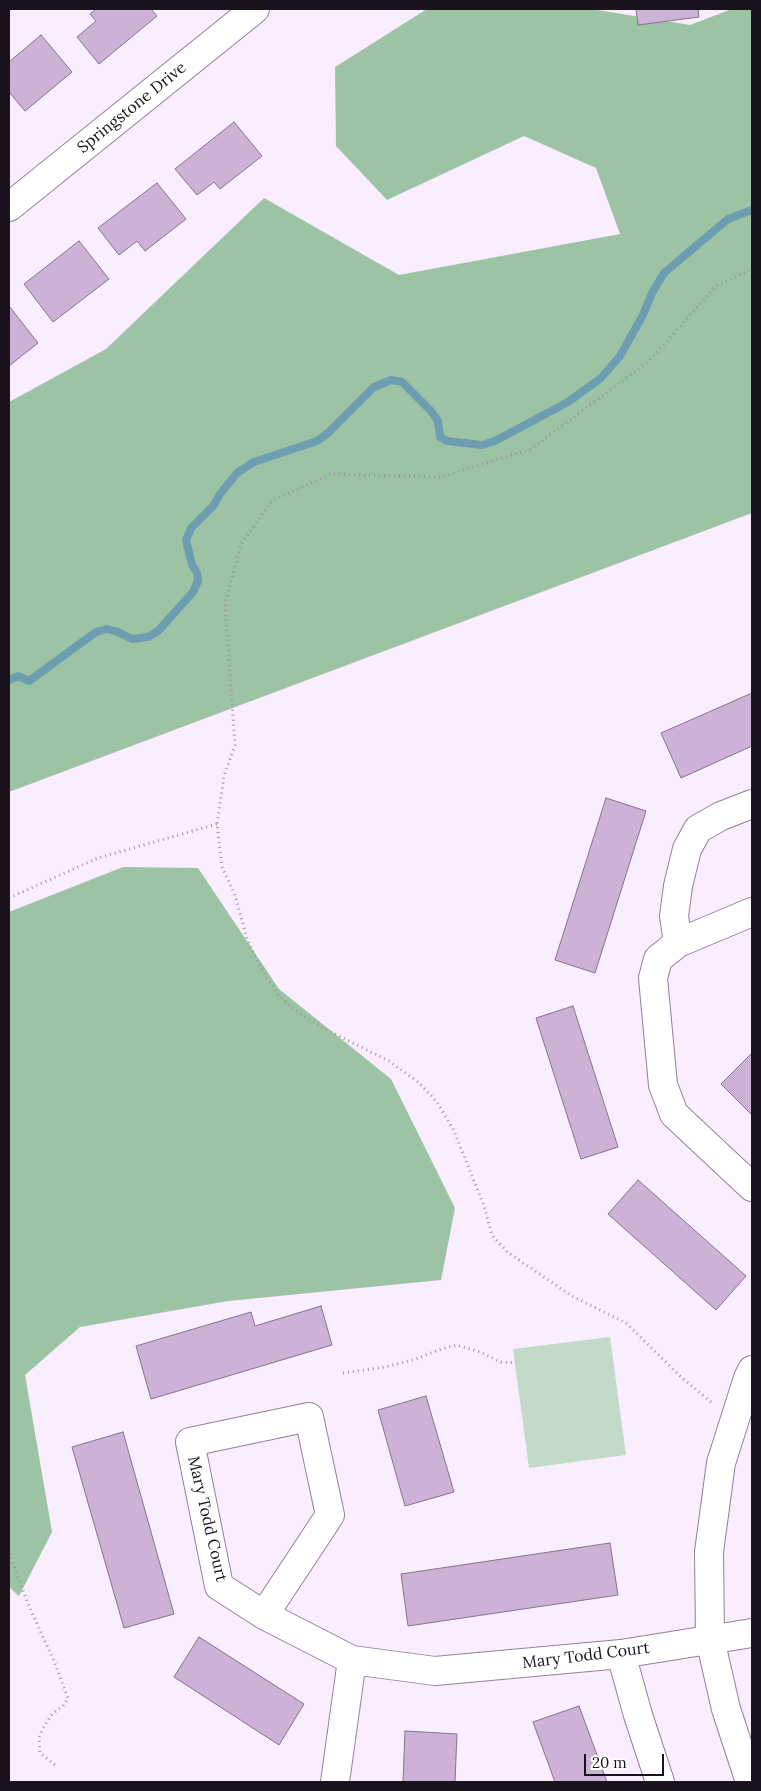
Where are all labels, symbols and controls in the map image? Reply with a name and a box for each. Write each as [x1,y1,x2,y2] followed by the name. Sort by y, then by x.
[74,58,190,158] street label: Springstone Drive
[183,1454,231,1584] street label: Mary Todd Court
[521,1639,651,1673] street label: Mary Todd Court
[586,1744,666,1776] scale bar
[592,1753,627,1772] text: 20 m

